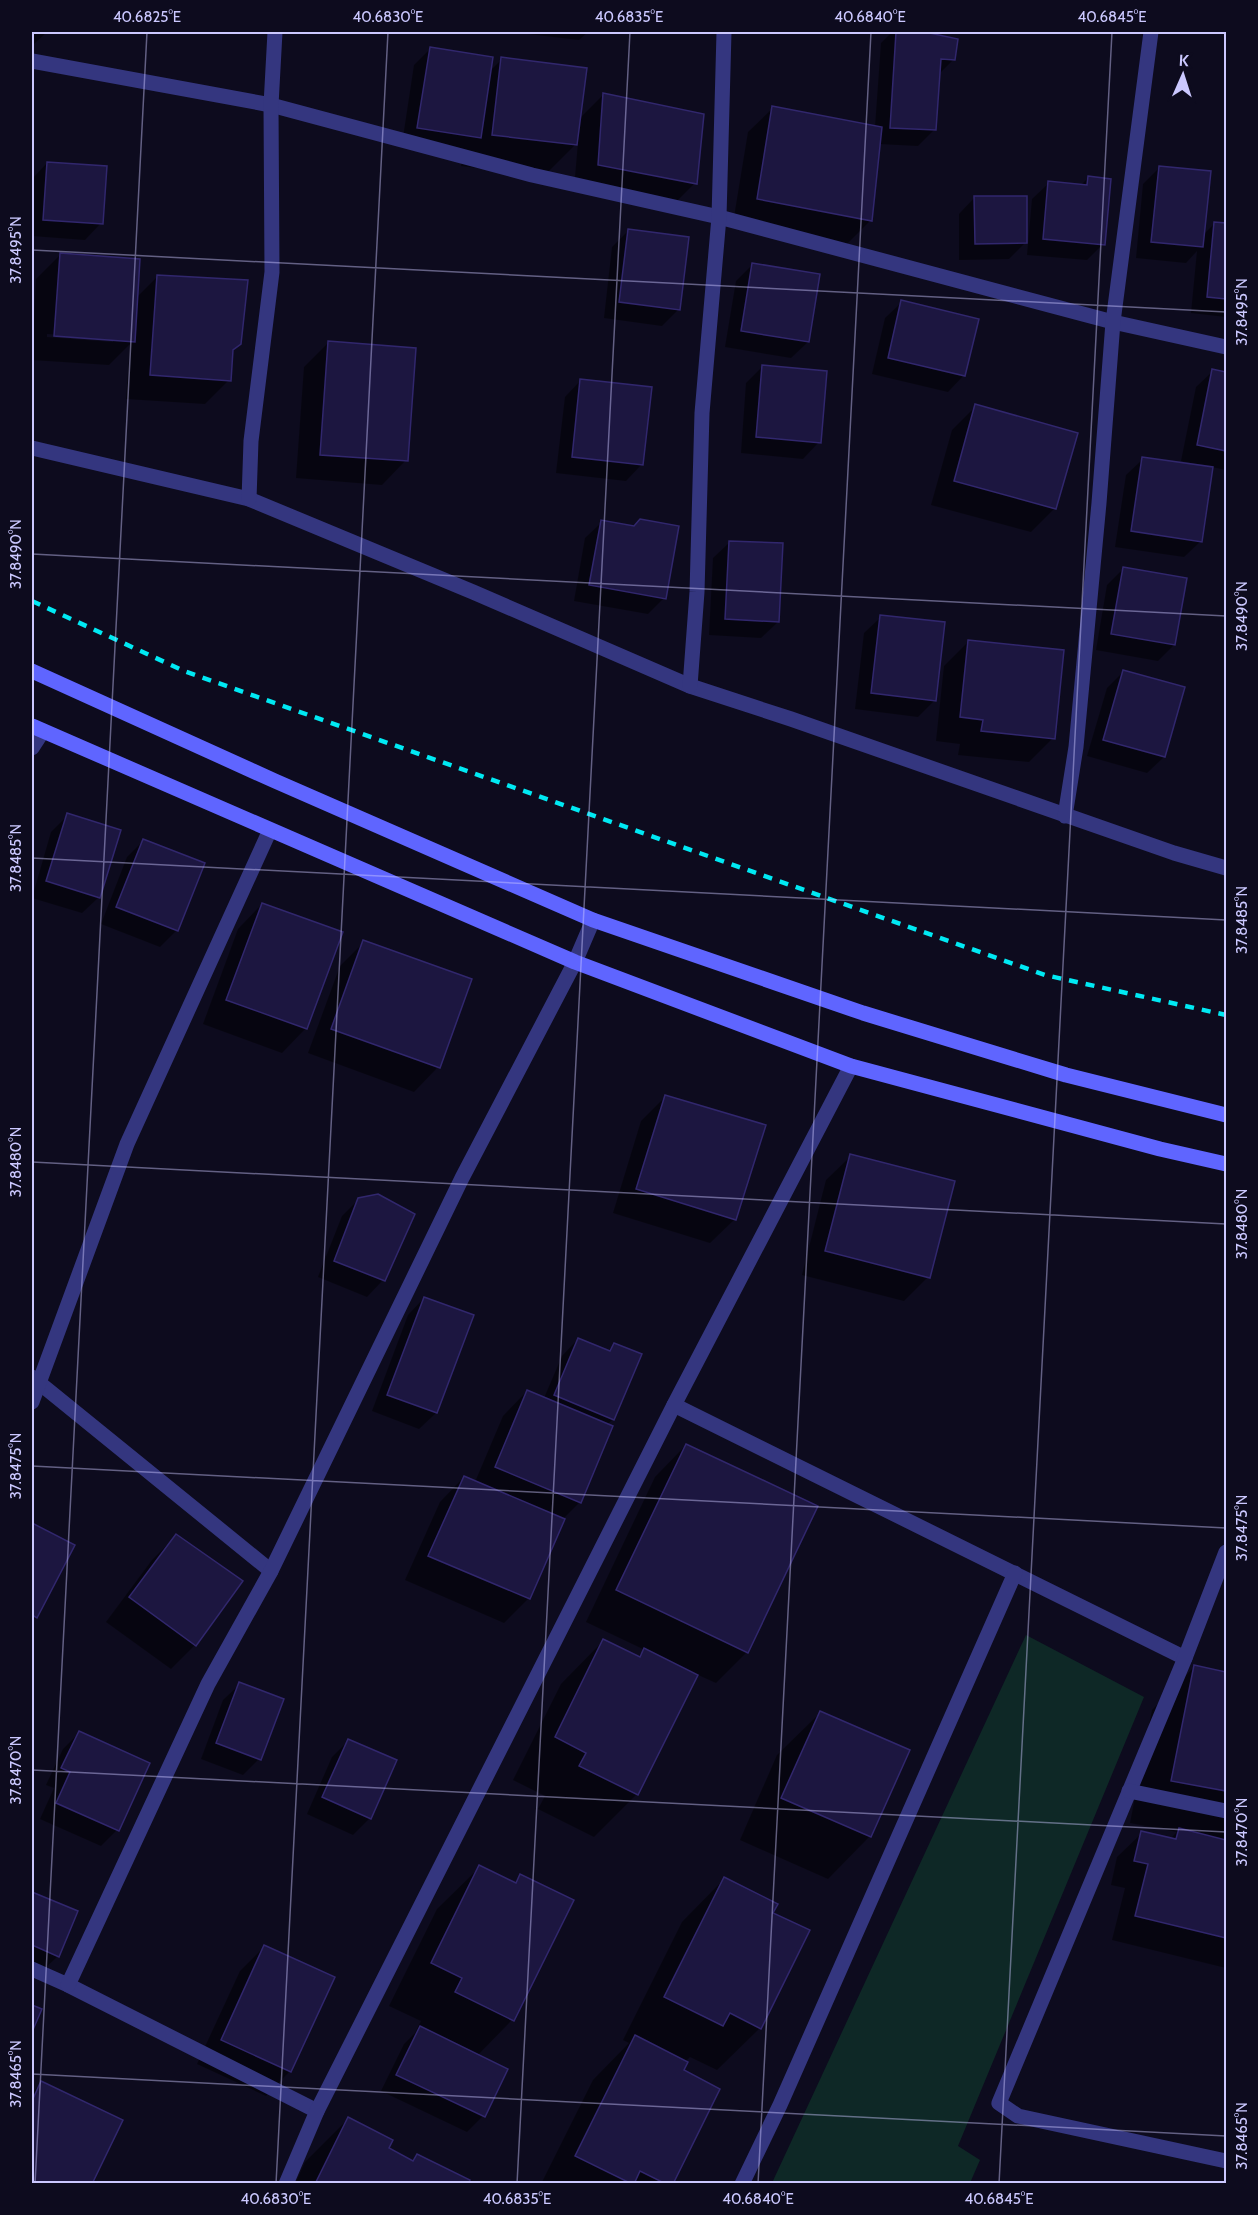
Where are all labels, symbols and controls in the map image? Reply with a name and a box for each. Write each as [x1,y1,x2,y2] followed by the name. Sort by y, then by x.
[113,8,181,26] text: 40.6825°E
[353,8,423,26] text: 40.6830°E
[595,8,663,26] text: 40.6835°E
[834,8,906,26] text: 40.6840°E
[1077,8,1147,26] text: 40.6845°E
[1153,45,1213,105] north arrow
[1178,51,1189,70] text: K
[7,216,25,284] text: 37.8495°N
[1233,278,1251,346] text: 37.8495°N
[7,519,25,589] text: 37.8490°N
[1233,581,1251,651] text: 37.8490°N
[7,824,25,892] text: 37.8485°N
[1233,886,1251,954] text: 37.8485°N
[7,1127,25,1197] text: 37.8480°N
[1233,1189,1251,1259] text: 37.8480°N
[7,1433,25,1499] text: 37.8475°N
[1233,1495,1251,1561] text: 37.8475°N
[7,1736,25,1804] text: 37.8470°N
[1233,1798,1251,1866] text: 37.8470°N
[7,2040,25,2108] text: 37.8465°N
[1233,2102,1251,2170] text: 37.8465°N
[241,2190,311,2208] text: 40.6830°E
[483,2190,551,2208] text: 40.6835°E
[722,2190,794,2208] text: 40.6840°E
[964,2190,1034,2208] text: 40.6845°E

